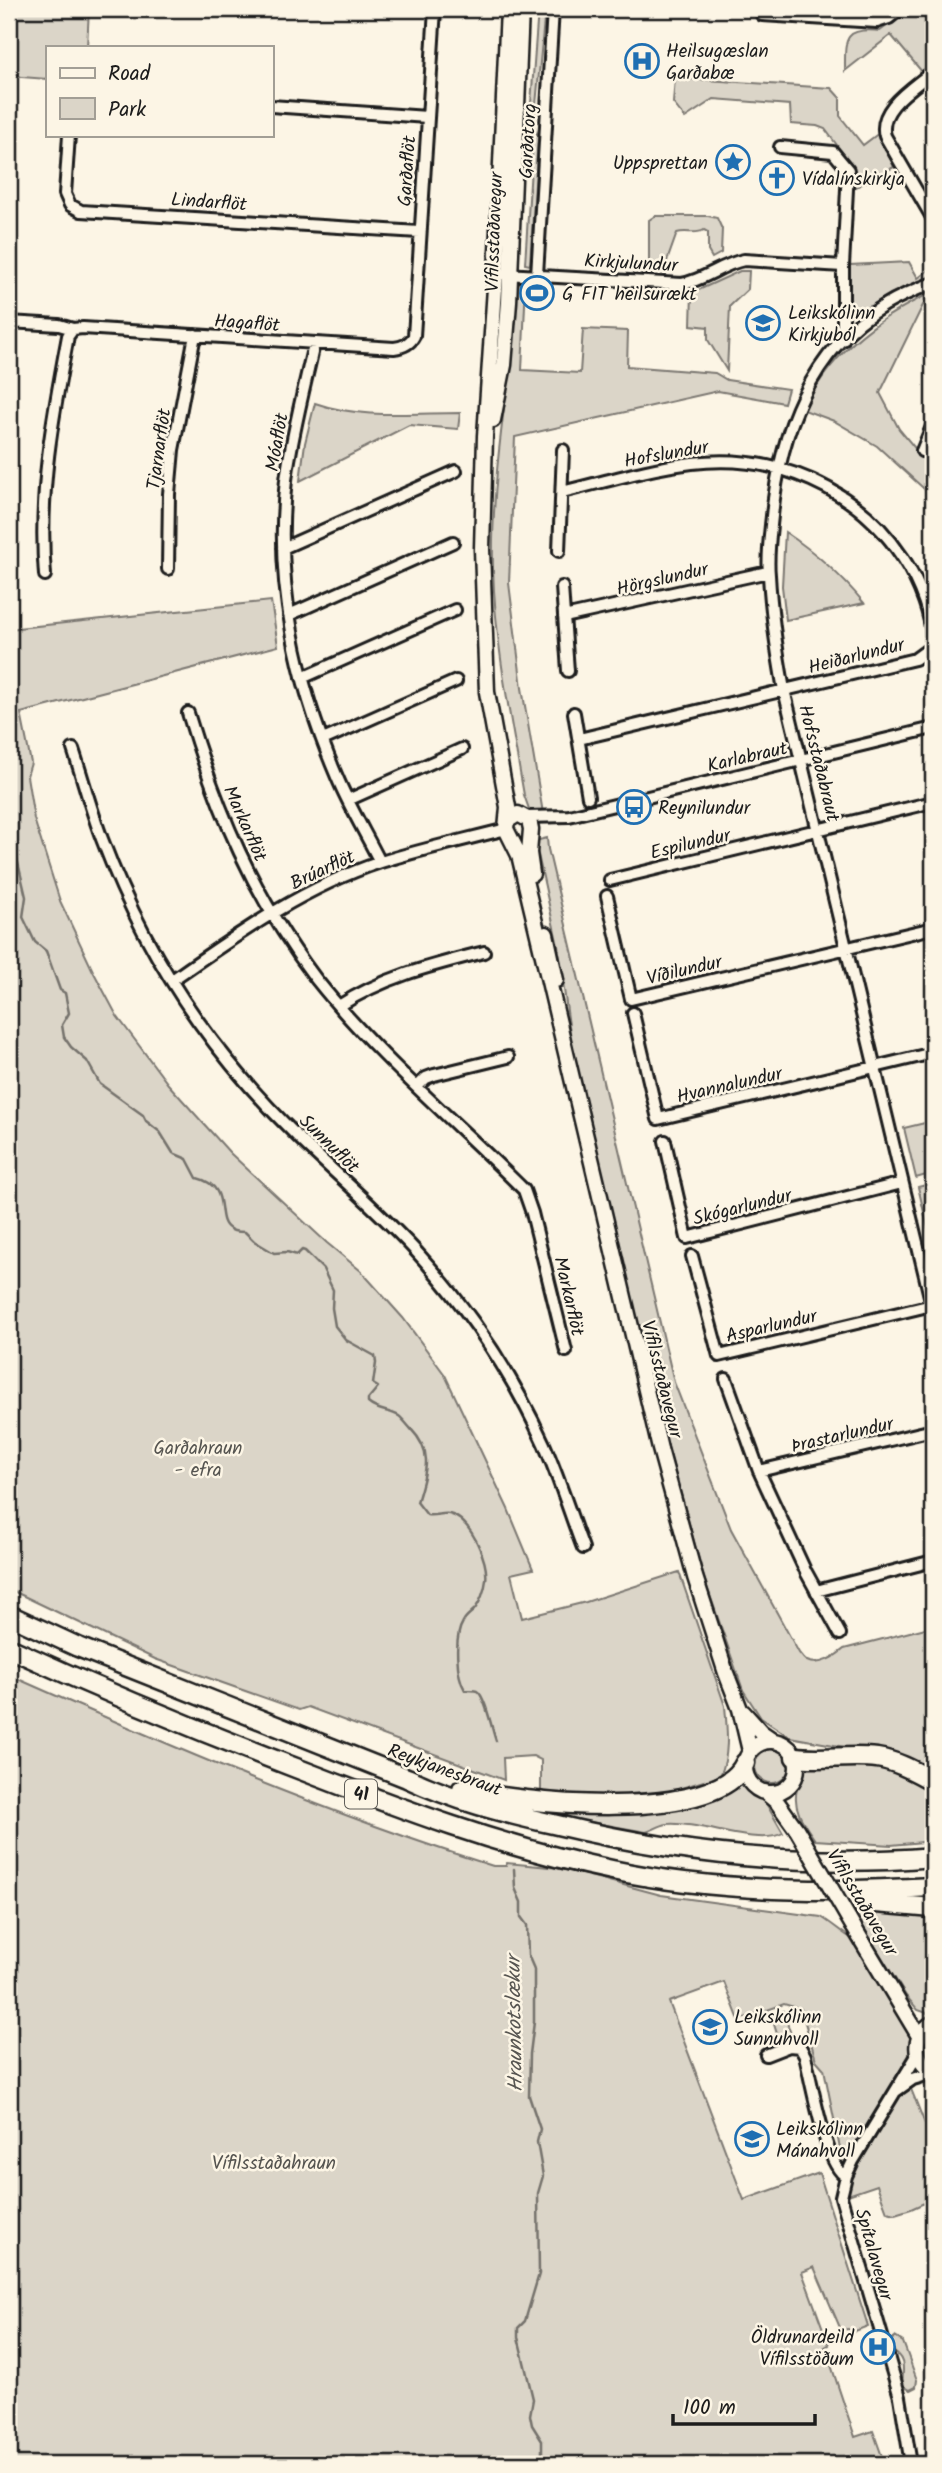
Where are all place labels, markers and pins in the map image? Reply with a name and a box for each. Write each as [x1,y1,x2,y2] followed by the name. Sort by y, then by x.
[666,37,769,89] place label: Heilsugæslan Garðabæ
[623,42,661,80] hospital icon: Heilsugæslan Garðabæ
[714,143,752,181] place icon: Uppsprettan
[613,149,708,179] place label: Uppsprettan
[758,159,796,197] church icon: Vídalínskirkja
[802,165,905,195] place label: Vídalínskirkja
[518,274,556,312] sports icon: G FIT heilsurækt
[562,280,697,310] place label: G FIT heilsurækt
[788,299,875,351] place label: Leikskólinn Kirkjuból
[744,304,782,342] school or university icon: Leikskólinn Kirkjuból
[615,788,653,826] bus stop icon: Reynilundur
[658,794,752,824] place label: Reynilundur
[734,2003,821,2055] place label: Leikskólinn Sunnuhvoll
[691,2008,729,2046] school or university icon: Leikskólinn Sunnuhvoll
[776,2115,863,2167] place label: Leikskólinn Mánahvoll
[733,2120,771,2158] school or university icon: Leikskólinn Mánahvoll
[751,2323,855,2375] place label: Öldrunardeild Vífilsstöðum
[859,2328,897,2366] hospital icon: Öldrunardeild Vífilsstöðum

